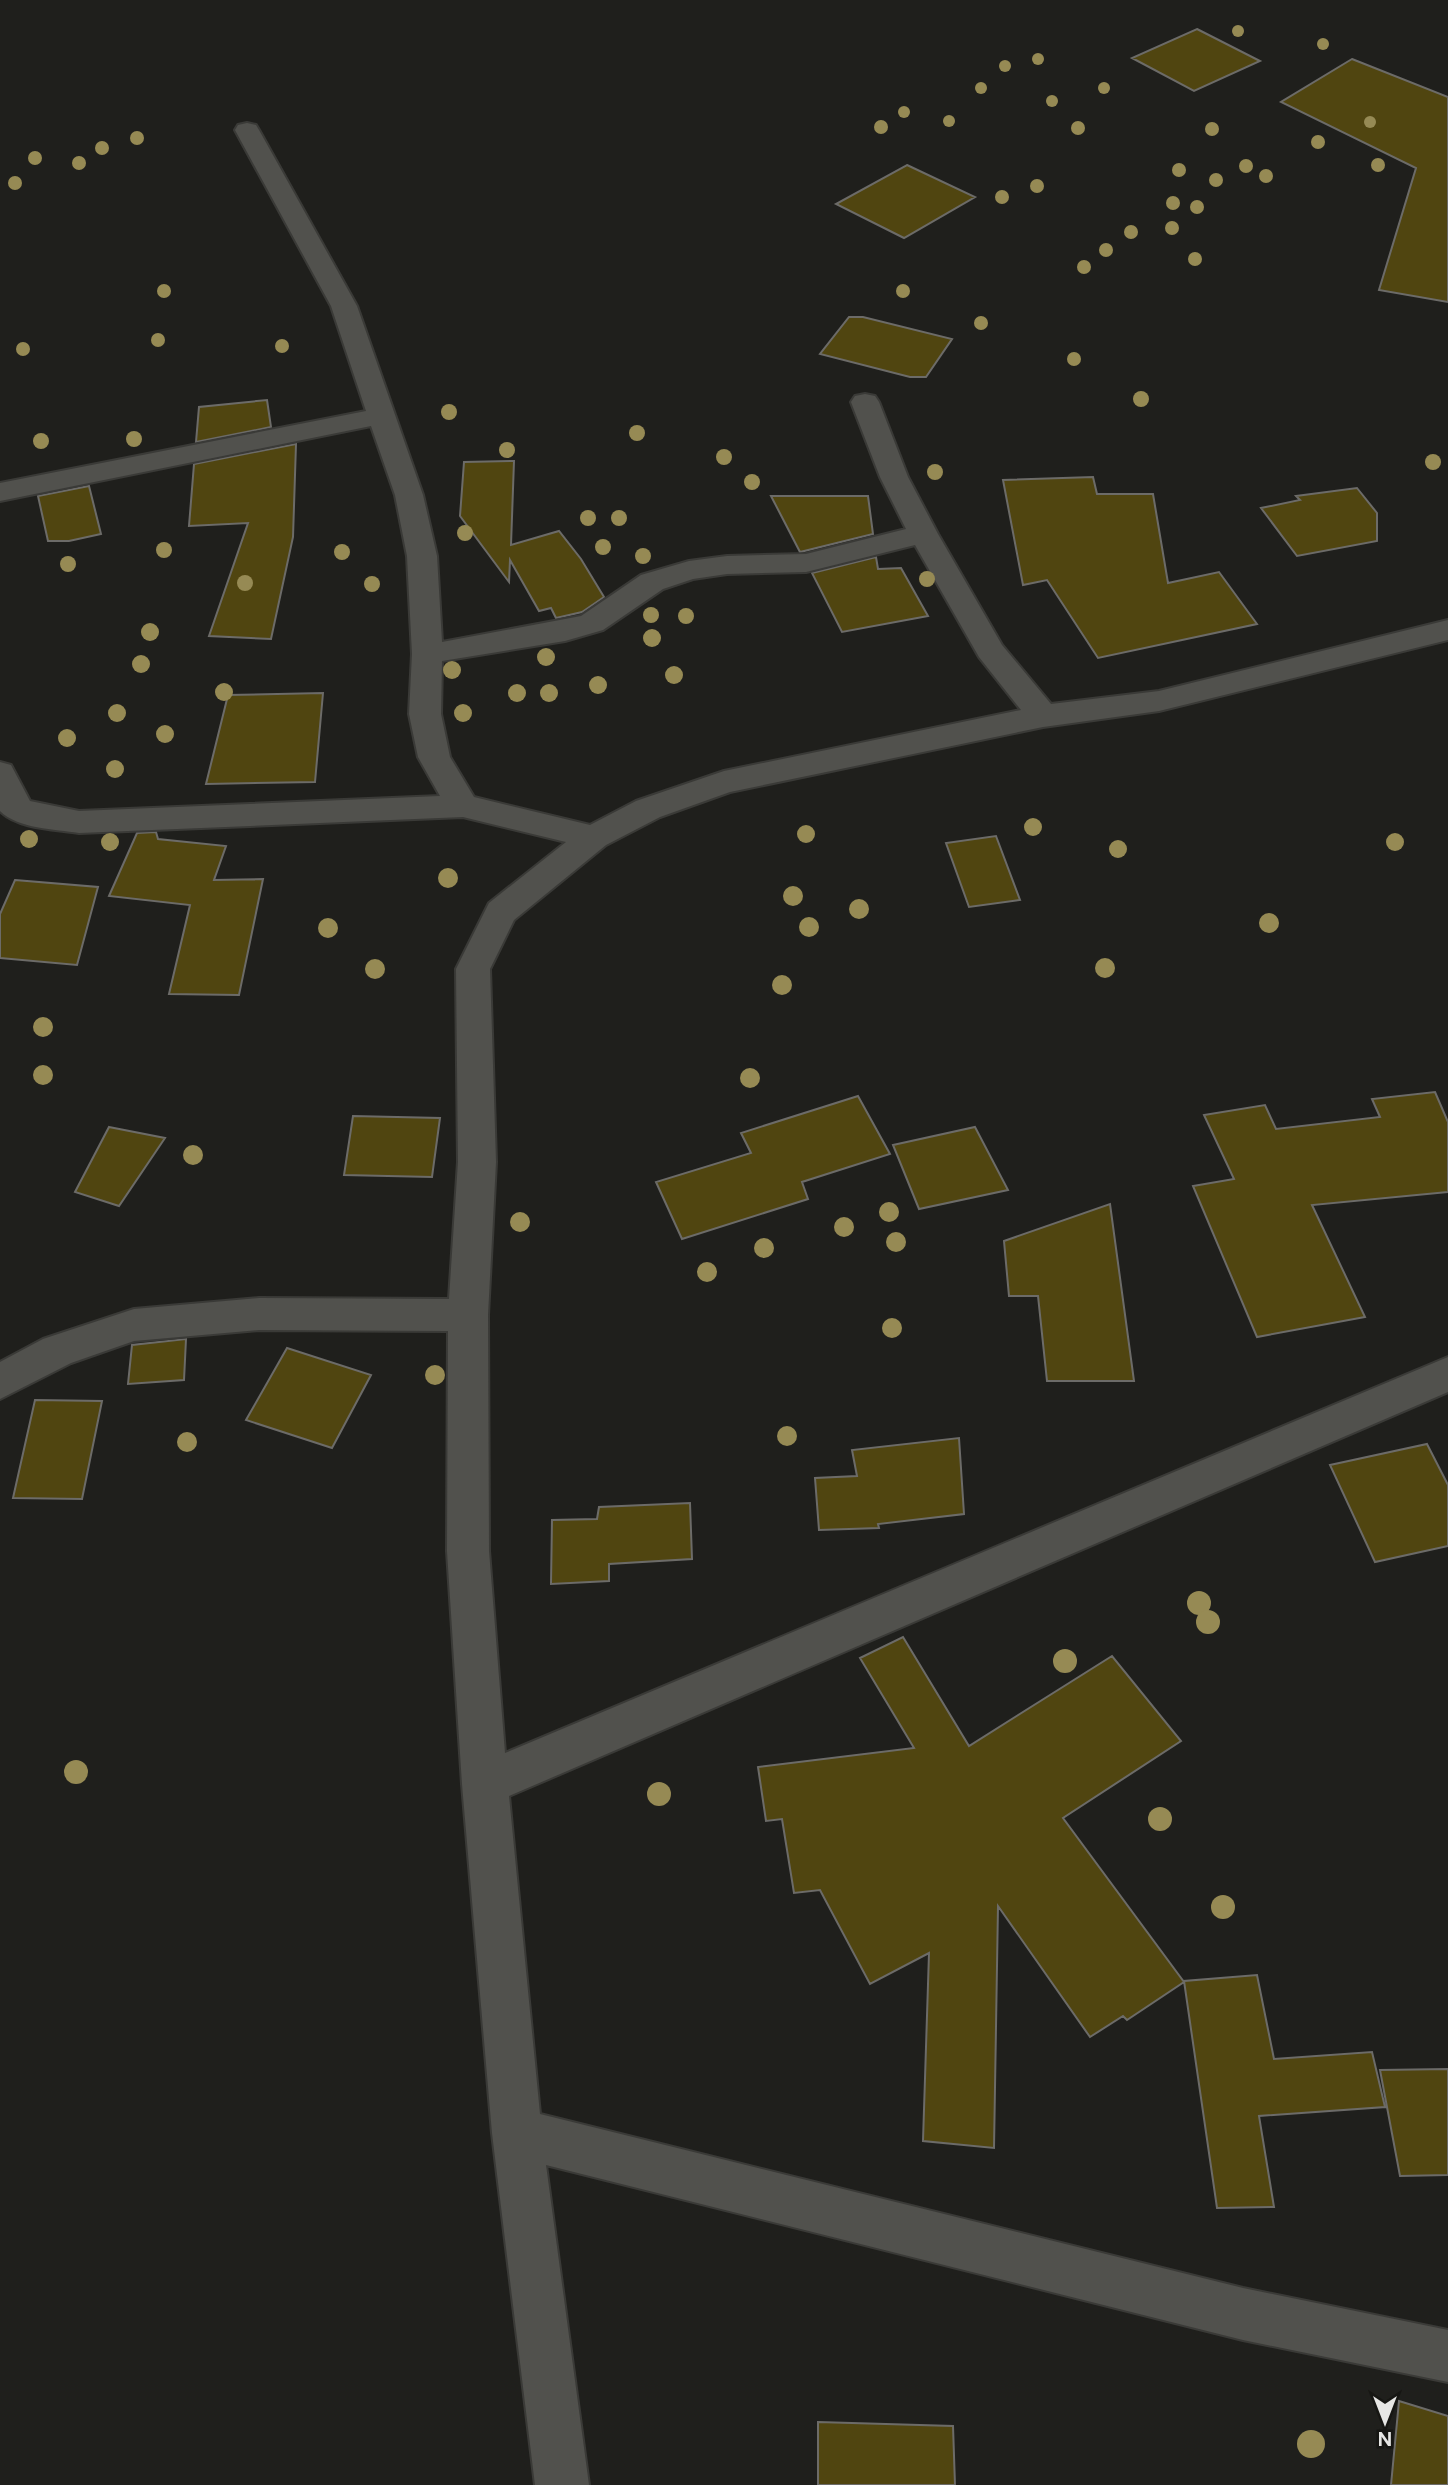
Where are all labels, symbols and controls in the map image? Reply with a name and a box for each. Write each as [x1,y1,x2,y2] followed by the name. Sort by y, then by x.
[1350,2387,1420,2457] north arrow
[1378,2427,1392,2450] text: N

